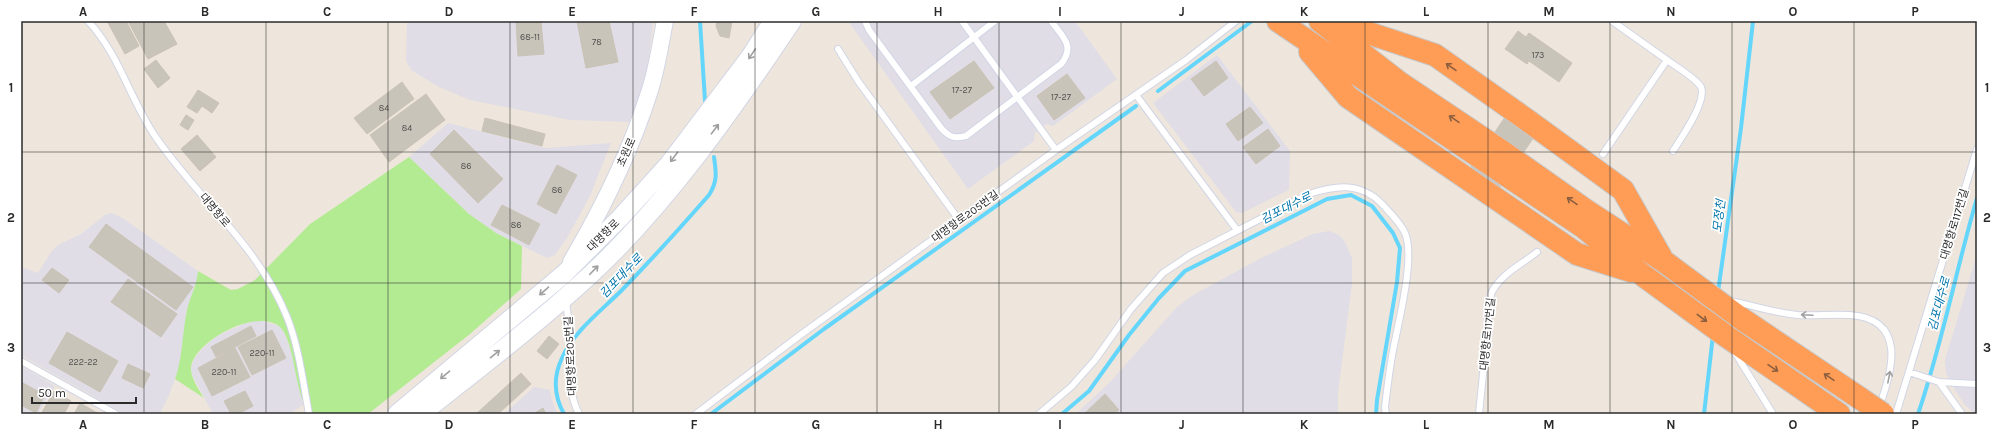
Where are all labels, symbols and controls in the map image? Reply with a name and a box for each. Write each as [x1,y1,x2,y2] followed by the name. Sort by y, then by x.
[79,4,87,19] text: A
[201,4,209,19] text: B
[323,4,331,19] text: C
[445,4,454,19] text: D
[568,4,576,19] text: E
[690,4,698,19] text: F
[812,4,820,19] text: G
[933,4,943,19] text: H
[1058,4,1062,19] text: I
[1179,4,1185,19] text: J
[1300,4,1309,19] text: K
[1423,4,1430,19] text: L
[1543,4,1555,19] text: M
[1666,4,1676,19] text: N
[1789,4,1798,19] text: O
[1911,4,1919,19] text: P
[520,32,540,42] house number: 68-11
[592,37,602,47] house number: 78
[748,48,756,59] one-way arrow
[1532,50,1544,60] house number: 173
[1446,63,1457,71] one-way arrow
[9,80,13,95] text: 1
[1985,80,1989,95] text: 1
[952,85,973,95] house number: 17-27
[1051,92,1072,102] house number: 17-27
[379,103,389,113] house number: 84
[1448,114,1459,123] one-way arrow
[402,123,412,133] house number: 84
[711,124,720,135] one-way arrow
[614,136,639,169] street label: 초원로
[669,152,678,163] one-way arrow
[461,161,471,171] house number: 86
[552,185,562,195] house number: 86
[1938,187,1971,261] street label: 대명항로117번길
[929,188,1001,245] street label: 대명항로205번길
[1258,189,1315,227] water label: 김포대수로
[197,191,233,230] street label: 대명항로
[1567,197,1578,205] one-way arrow
[1710,197,1728,233] water label: 모정천
[7,210,15,225] text: 2
[1983,210,1991,225] text: 2
[584,216,622,254] street label: 대명항로
[511,220,521,230] house number: 86
[597,251,646,301] water label: 김포대수로
[590,265,599,275] one-way arrow
[1925,275,1953,332] water label: 김포대수로
[539,286,550,295] one-way arrow
[1477,297,1498,371] street label: 대명항로117번길
[1801,312,1814,319] one-way arrow
[1696,314,1707,322] one-way arrow
[562,316,579,396] street label: 대명항로205번길
[7,340,15,355] text: 3
[1983,340,1991,355] text: 3
[250,348,274,358] house number: 220-11
[490,350,501,359] one-way arrow
[68,357,98,367] house number: 222-22
[1768,364,1779,373] one-way arrow
[212,367,236,377] house number: 220-11
[440,370,451,379] one-way arrow
[1885,371,1893,384] one-way arrow
[1824,373,1835,381] one-way arrow
[32,379,136,405] scale bar
[38,386,66,400] text: 50 m
[79,417,87,432] text: A
[201,417,209,432] text: B
[323,417,331,432] text: C
[445,417,454,432] text: D
[568,417,576,432] text: E
[690,417,698,432] text: F
[812,417,820,432] text: G
[933,417,943,432] text: H
[1058,417,1062,432] text: I
[1179,417,1185,432] text: J
[1300,417,1309,432] text: K
[1423,417,1430,432] text: L
[1543,417,1555,432] text: M
[1666,417,1676,432] text: N
[1789,417,1798,432] text: O
[1911,417,1919,432] text: P

